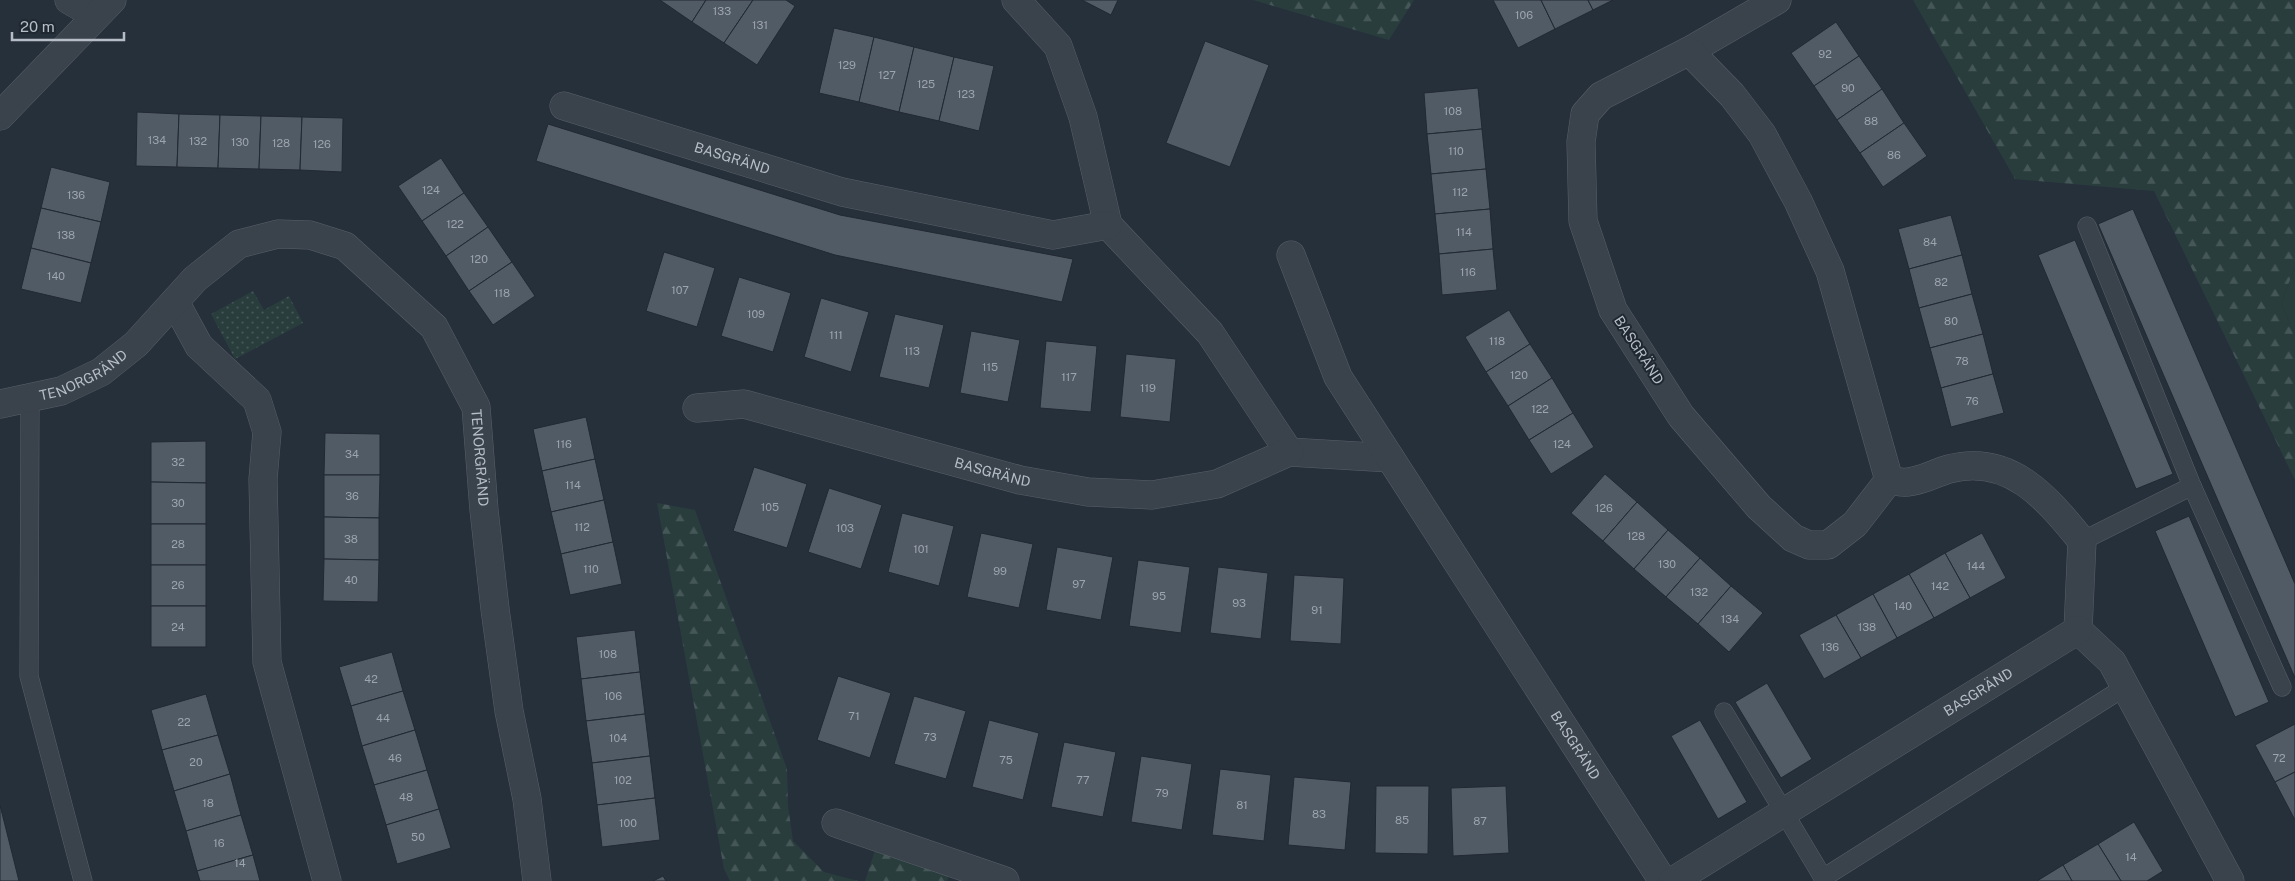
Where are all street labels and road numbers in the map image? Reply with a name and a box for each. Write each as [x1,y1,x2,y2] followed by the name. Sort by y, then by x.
[692,139,772,177] street label: BASGRÄND
[1611,312,1669,387] street label: BASGRÄND
[38,346,130,403] street label: TENORGRÄND
[468,409,492,507] street label: TENORGRÄND
[953,454,1032,490] street label: BASGRÄND
[1941,664,2016,719] street label: BASGRÄND
[1548,708,1603,783] street label: BASGRÄND

